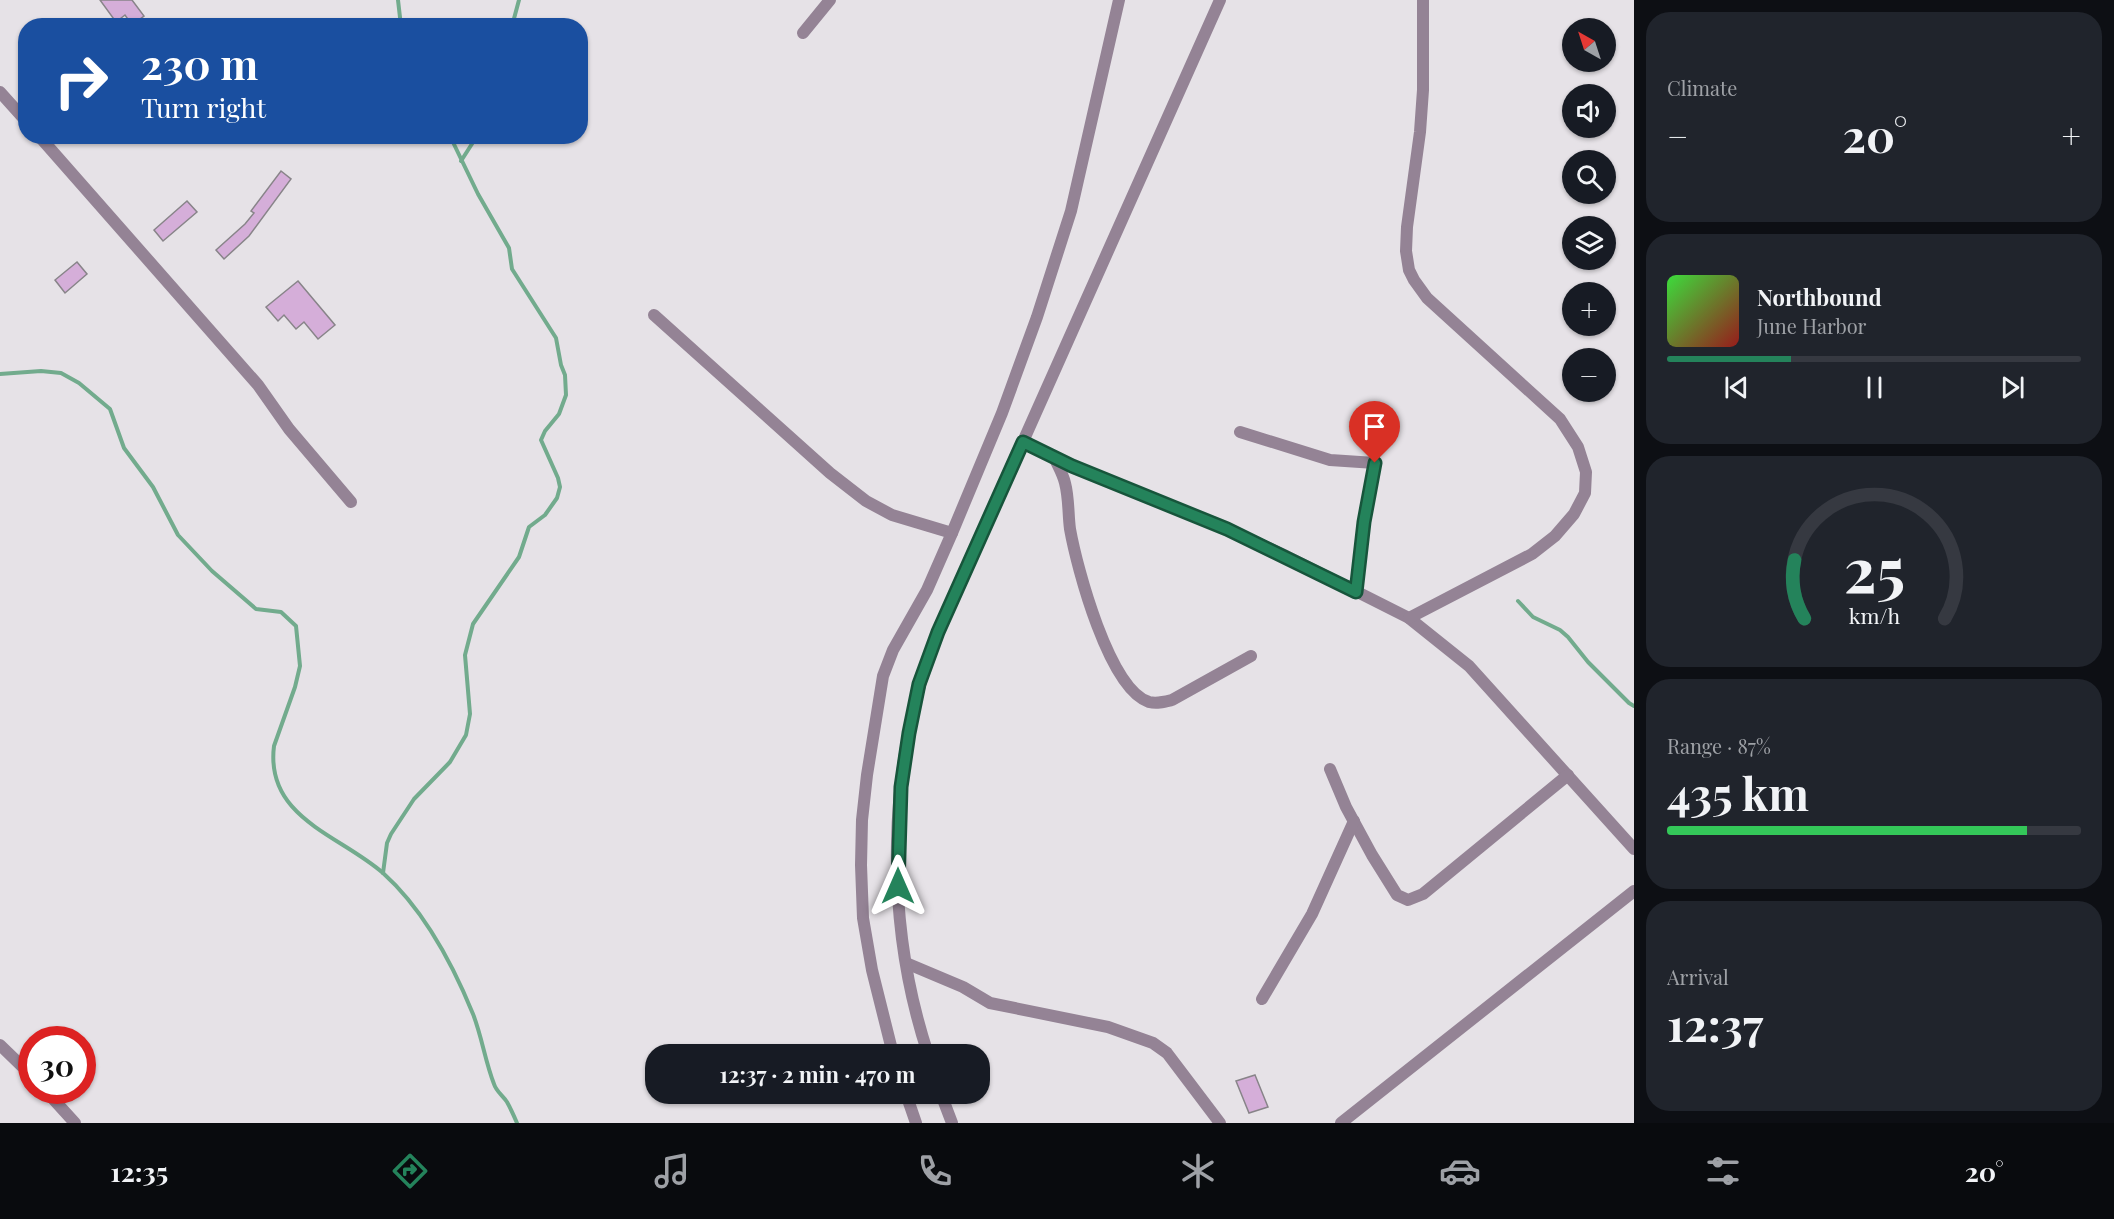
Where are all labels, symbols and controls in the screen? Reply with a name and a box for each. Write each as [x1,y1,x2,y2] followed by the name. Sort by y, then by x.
[1562,18,1616,72] north arrow
[1562,18,1616,402] map controls
[141,35,258,91] text: 230 m
[42,42,120,120] icon: right
[1667,74,1737,101] text: Climate
[1562,84,1616,138] button: sound
[141,89,266,125] text: Turn right
[1843,104,1907,164] text: 20°
[1667,113,1688,157] text: −
[2062,113,2081,157] text: +
[1562,150,1616,204] button: search
[1562,216,1616,270] button: layers
[1562,282,1616,336] button: +
[1757,282,1882,312] text: Northbound
[1757,312,1867,339] text: June Harbor
[1562,348,1616,402] button: −
[1720,371,1753,404] icon: previous
[1858,371,1891,404] icon: pause
[1996,371,2029,404] icon: next
[1349,401,1400,463] pin
[1358,410,1391,443] icon: arrive
[1843,525,1905,609] text: 25
[1848,601,1900,629] text: km/h
[1667,732,1771,759] text: Range · 87%
[1667,762,1809,822] text: 435 km
[866,854,930,918] position arrow
[1667,963,1729,990] text: Arrival
[1667,993,1763,1053] text: 12:37
[18,1026,96,1104] speed limit sign: 30
[720,1059,916,1089] text: 12:37 · 2 min · 470 m
[389,1150,431,1192] icon: directions
[651,1150,693,1192] icon: music
[914,1150,956,1192] icon: phone
[1177,1150,1219,1192] icon: climate
[1439,1150,1481,1192] icon: car
[1702,1150,1744,1192] icon: filters
[110,1153,168,1189] text: 12:35
[1965,1153,2004,1189] text: 20°

